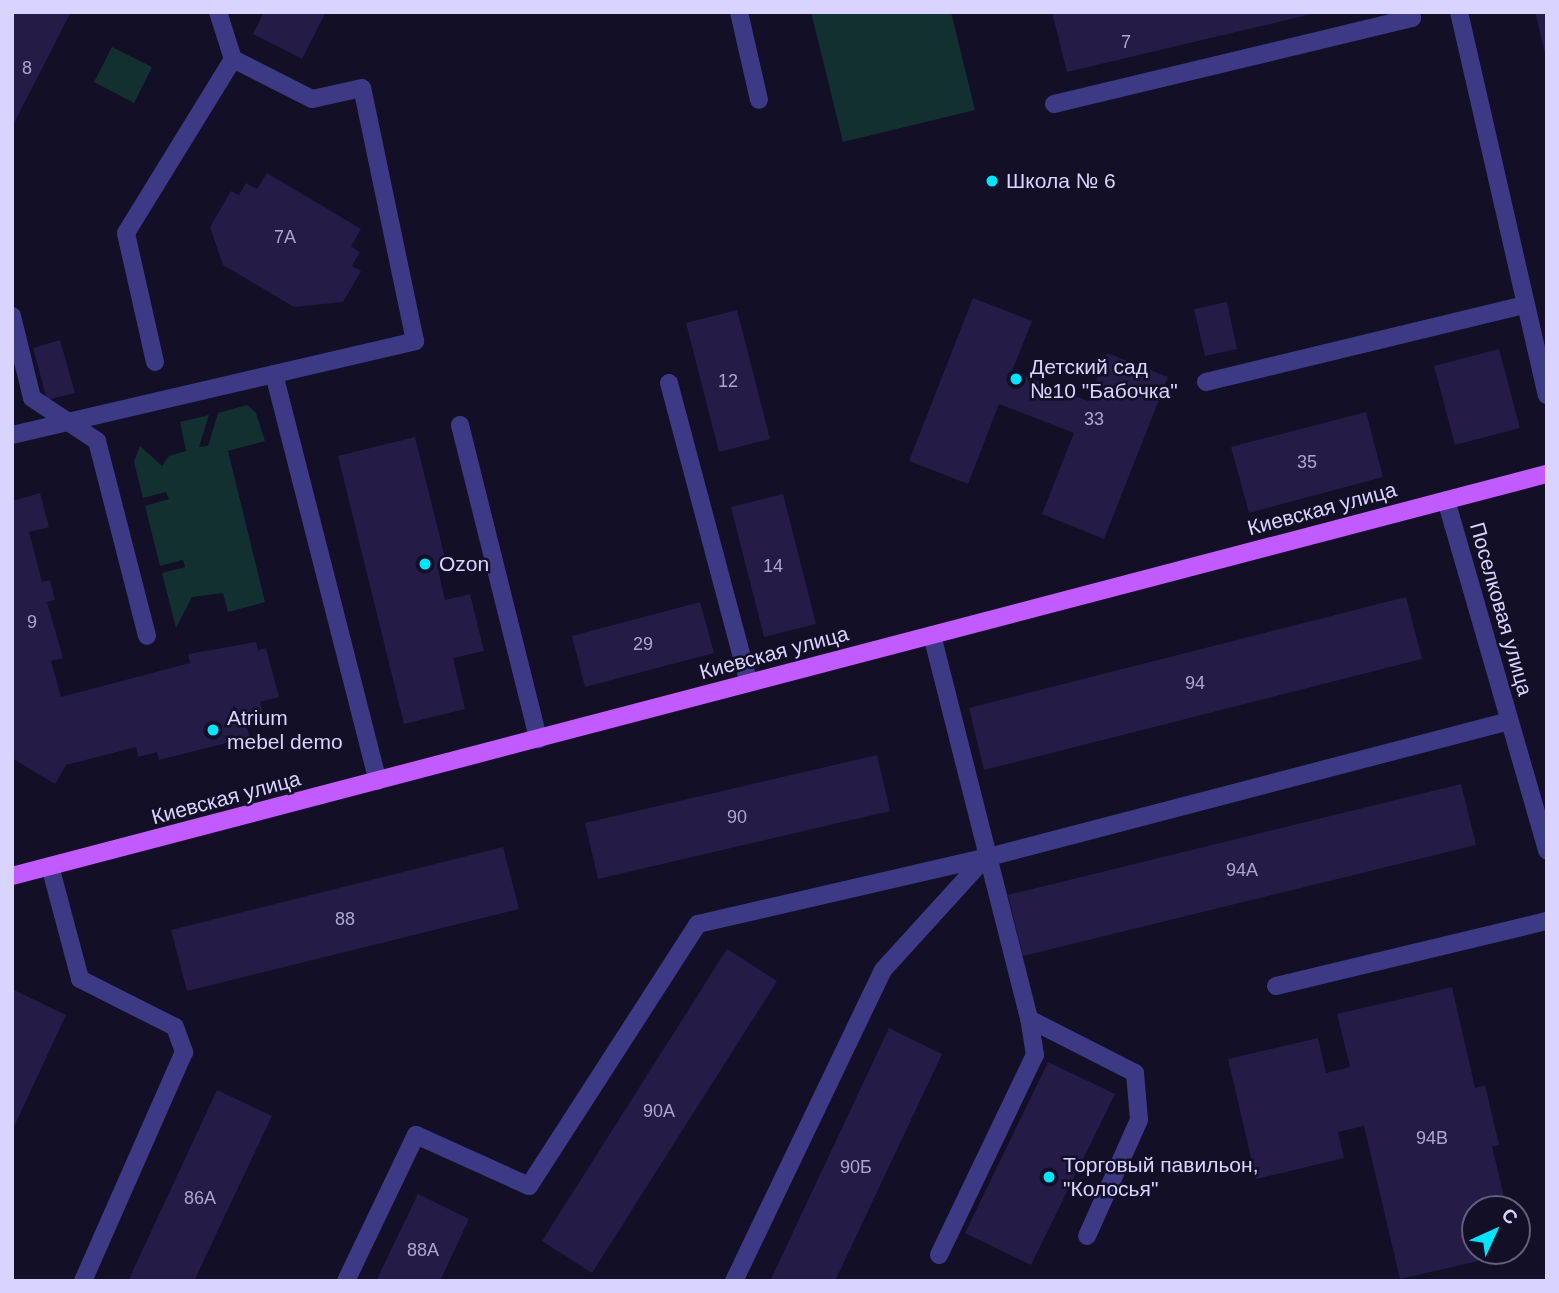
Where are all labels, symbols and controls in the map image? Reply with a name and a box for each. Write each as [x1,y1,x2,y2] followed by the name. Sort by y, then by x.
[1121,31,1131,53] house number: 7
[22,57,32,79] house number: 8
[1006,168,1116,194] place label: Школа № 6
[984,173,1000,189] marker: Школа № 6
[274,226,296,248] house number: 7А
[1030,354,1178,404] place label: Детский сад №10 "Бабочка"
[718,370,738,392] house number: 12
[1008,371,1024,387] marker: Детский сад №10 "Бабочка"
[1084,408,1104,430] house number: 33
[1297,451,1317,473] house number: 35
[1245,477,1399,541] street label: Киевская улица
[1464,519,1538,699] street label: Поселковая улица
[439,551,489,577] place label: Ozon
[763,555,783,577] house number: 14
[417,556,433,572] marker: Ozon
[27,611,37,633] house number: 9
[697,621,851,685] street label: Киевская улица
[633,633,653,655] house number: 29
[1185,672,1205,694] house number: 94
[227,705,343,755] place label: Atrium mebel demo
[205,722,221,738] marker: Atrium mebel demo
[149,766,303,830] street label: Киевская улица
[727,806,747,828] house number: 90
[1226,859,1258,881] house number: 94А
[335,908,355,930] house number: 88
[643,1100,675,1122] house number: 90А
[1416,1127,1448,1149] house number: 94В
[1063,1152,1258,1202] place label: Торговый павильон, "Колосья"
[840,1156,872,1178] house number: 90Б
[1041,1169,1057,1185] marker: Торговый павильон, "Колосья"
[184,1187,216,1209] house number: 86А
[1461,1195,1531,1265] north arrow
[1498,1204,1522,1228] text: С
[407,1239,439,1261] house number: 88А

